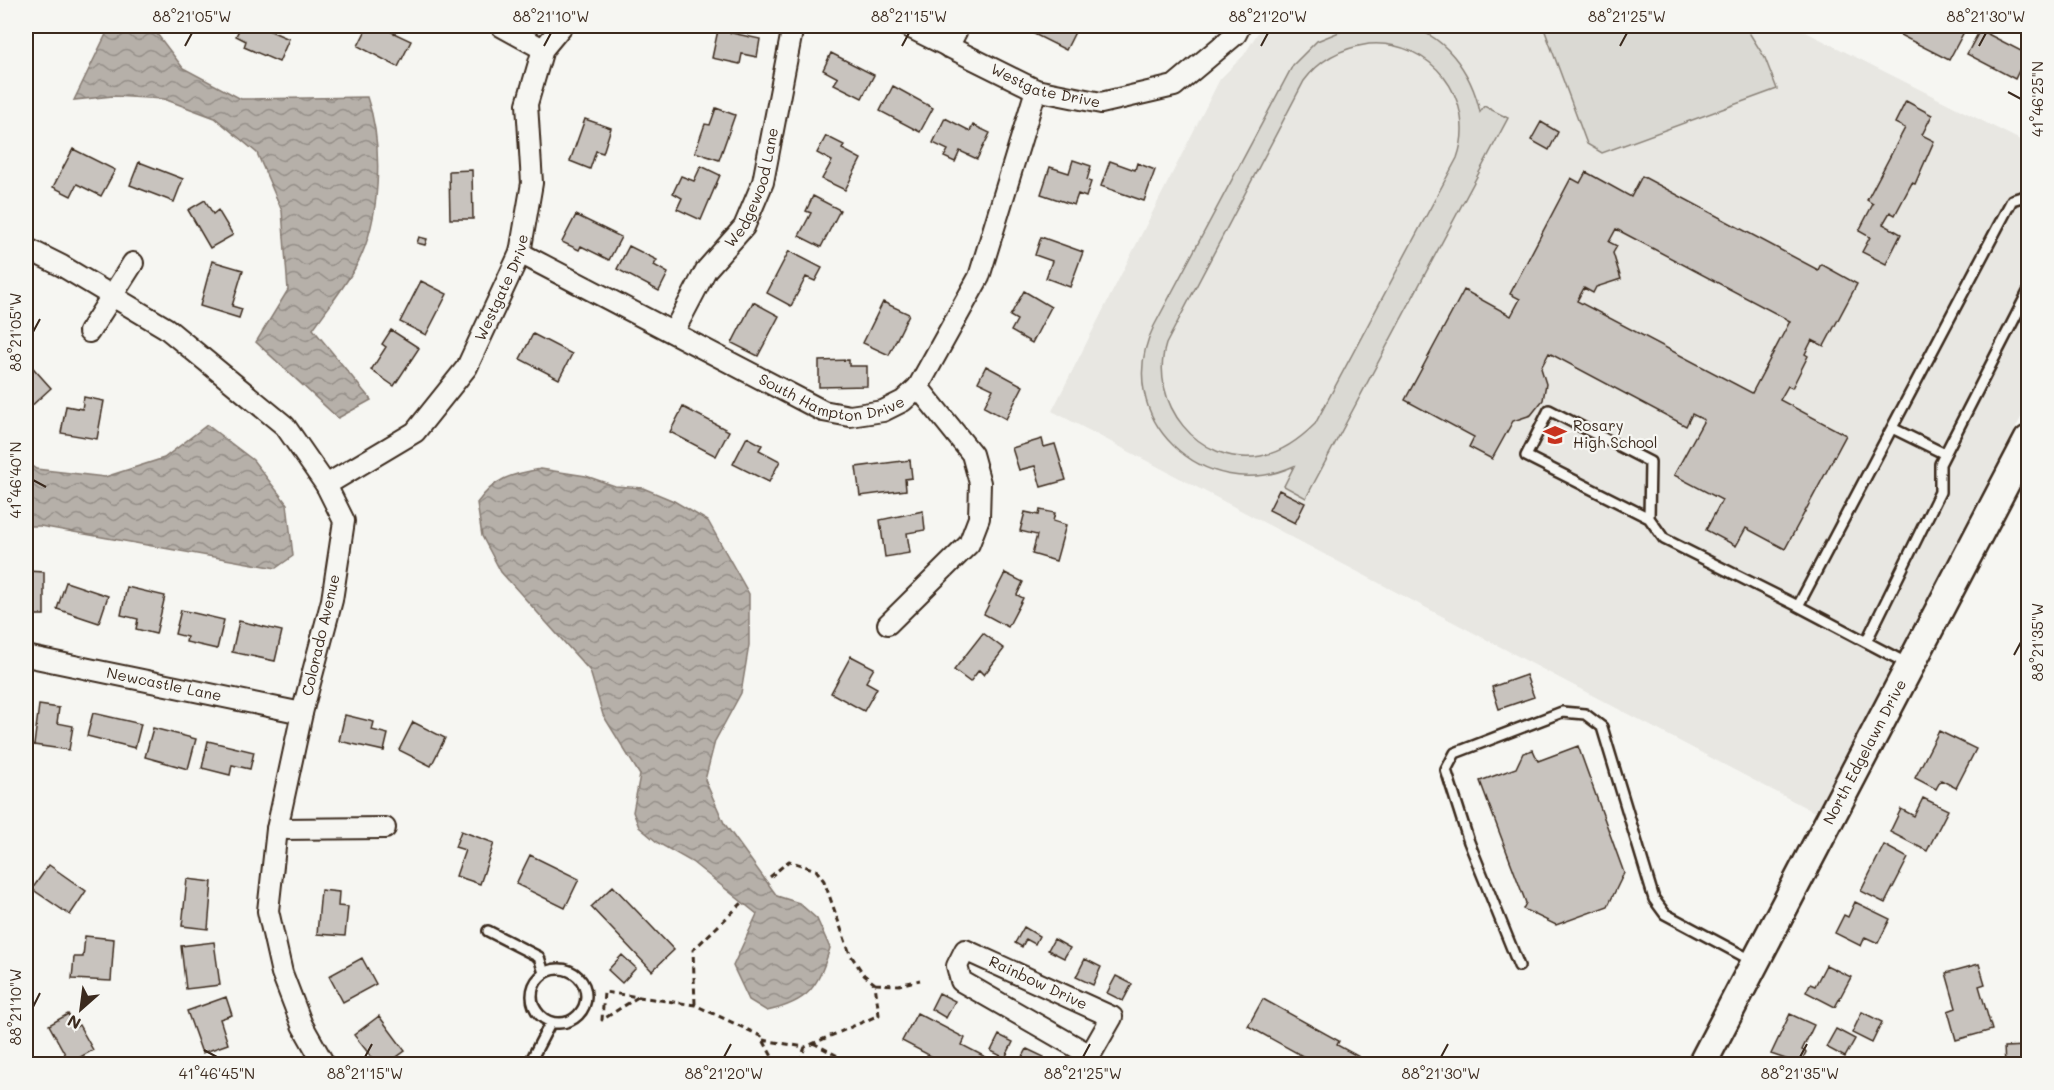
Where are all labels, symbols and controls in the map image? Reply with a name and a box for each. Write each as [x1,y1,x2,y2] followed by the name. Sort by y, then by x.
[153,6,231,26] text: 88°21'05"W
[513,6,589,26] text: 88°21'10"W
[871,6,947,26] text: 88°21'15"W
[1229,6,1307,26] text: 88°21'20"W
[1588,6,1666,26] text: 88°21'25"W
[1947,6,2025,26] text: 88°21'30"W
[988,58,1102,112] street label: Westgate Drive
[2027,61,2047,137] text: 41°46'25"N
[719,126,782,251] street label: Wedgewood Lane
[470,233,532,344] street label: Westgate Drive
[5,293,25,371] text: 88°21'05"W
[756,368,908,426] street label: South Hampton Drive
[1573,415,1658,452] place label: Rosary High School
[1542,422,1568,448] school or university icon: Rosary High School
[5,442,25,518] text: 41°46'40"N
[296,572,344,698] street label: Colorado Avenue
[2027,603,2047,681] text: 88°21'35"W
[105,662,224,705] street label: Newcastle Lane
[1818,676,1910,828] street label: North Edgelawn Drive
[986,951,1091,1014] street label: Rainbow Drive
[5,969,25,1045] text: 88°21'10"W
[51,979,111,1039] north arrow
[63,1011,84,1035] text: N
[179,1063,255,1083] text: 41°46'45"N
[327,1063,403,1083] text: 88°21'15"W
[685,1063,763,1083] text: 88°21'20"W
[1044,1063,1122,1083] text: 88°21'25"W
[1402,1063,1480,1083] text: 88°21'30"W
[1761,1063,1839,1083] text: 88°21'35"W

